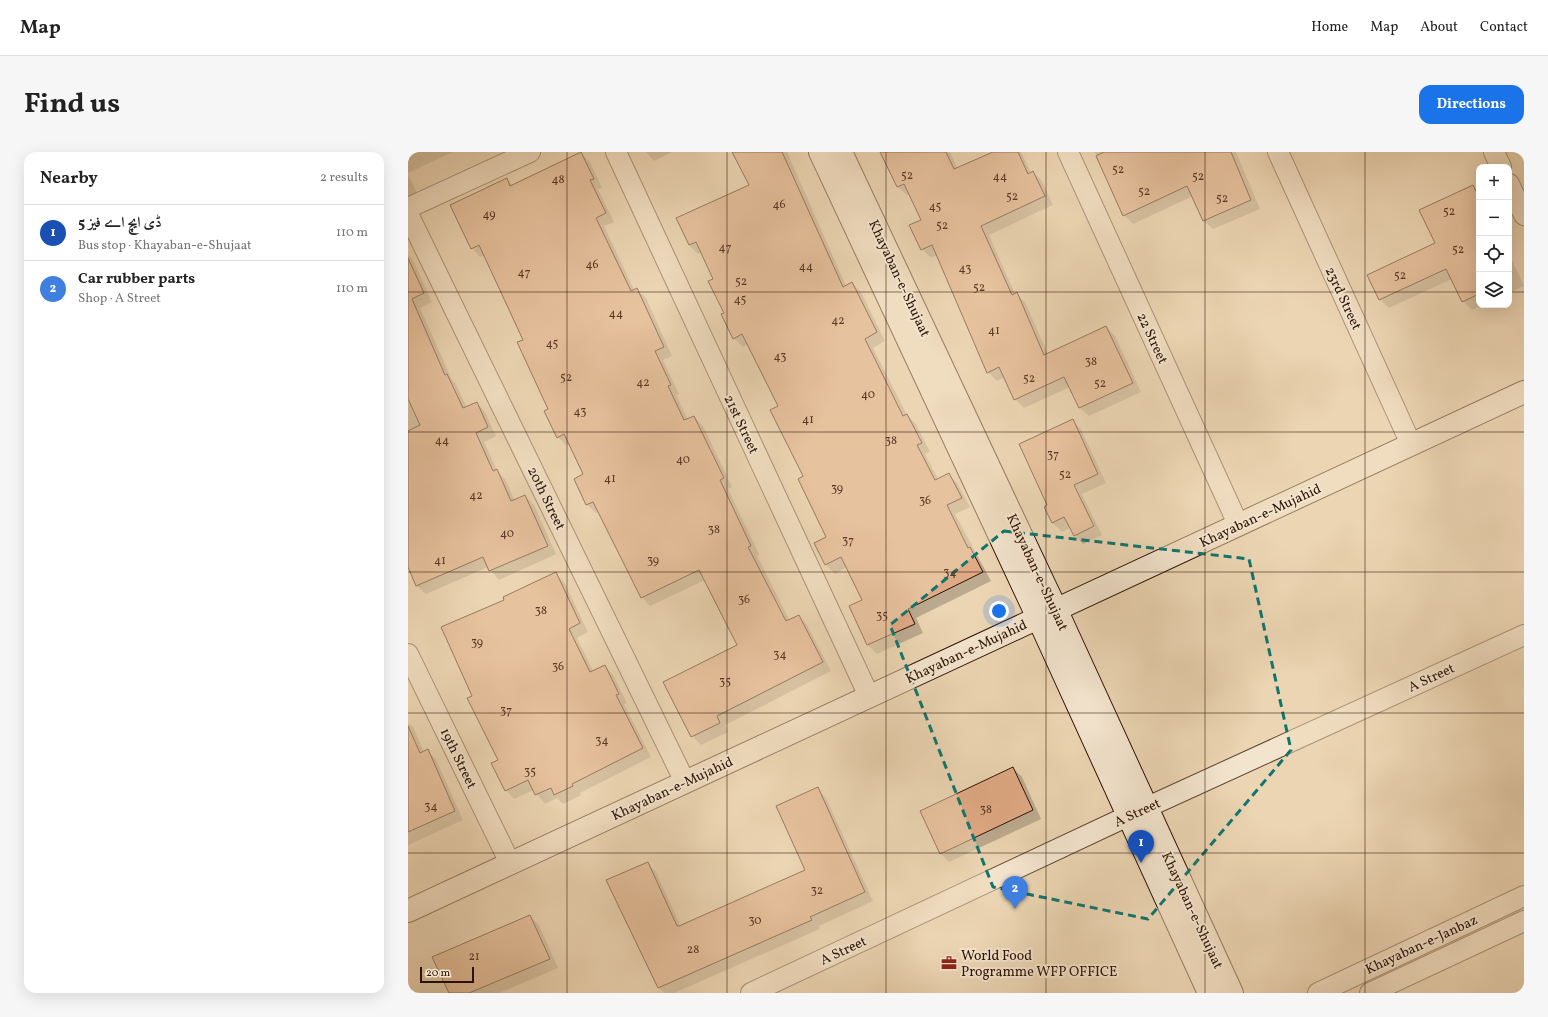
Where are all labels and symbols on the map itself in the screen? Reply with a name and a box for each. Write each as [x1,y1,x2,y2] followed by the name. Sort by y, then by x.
[1112,162,1124,178] house number: 52
[901,168,913,184] house number: 52
[993,169,1007,185] house number: 44
[1192,169,1204,185] house number: 52
[551,172,565,188] house number: 48
[1138,184,1150,200] house number: 52
[1006,189,1018,205] house number: 52
[1216,191,1228,207] house number: 52
[772,197,786,213] house number: 46
[929,199,942,215] house number: 45
[1443,204,1455,220] house number: 52
[482,207,496,223] house number: 49
[863,217,934,340] street label: Khayaban-e-Shujaat
[936,218,948,234] house number: 52
[719,240,732,256] house number: 47
[1452,242,1464,258] house number: 52
[585,257,599,273] house number: 46
[799,259,813,275] house number: 44
[959,261,971,277] house number: 43
[1320,264,1366,333] street label: 23rd Street
[518,265,531,281] house number: 47
[1394,268,1406,284] house number: 52
[735,274,747,290] house number: 52
[973,280,985,296] house number: 52
[734,292,747,308] house number: 45
[609,306,623,322] house number: 44
[1132,310,1172,367] street label: 22 Street
[831,313,845,329] house number: 42
[988,323,1000,339] house number: 41
[546,336,559,352] house number: 45
[774,349,786,365] house number: 43
[1085,354,1097,370] house number: 38
[560,370,572,386] house number: 52
[1023,371,1035,387] house number: 52
[636,375,650,391] house number: 42
[1094,376,1106,392] house number: 52
[861,387,875,403] house number: 40
[719,392,763,457] street label: 21st Street
[574,404,586,420] house number: 43
[802,412,814,428] house number: 41
[435,433,449,449] house number: 44
[885,433,897,449] house number: 38
[1047,447,1059,463] house number: 37
[676,452,690,468] house number: 40
[522,464,569,534] street label: 20th Street
[1059,467,1071,483] house number: 52
[604,471,616,487] house number: 41
[1197,480,1325,553] street label: Khayaban-e-Mujahid
[831,481,843,497] house number: 39
[469,488,483,504] house number: 42
[919,493,931,509] house number: 36
[1001,511,1072,634] street label: Khayaban-e-Shujaat
[708,522,720,538] house number: 38
[500,526,514,542] house number: 40
[842,533,854,549] house number: 37
[434,553,446,569] house number: 41
[647,553,659,569] house number: 39
[943,565,957,581] house number: 34
[738,592,750,608] house number: 36
[989,601,1009,621] your location
[535,603,547,619] house number: 38
[876,608,888,624] house number: 35
[903,616,1031,689] street label: Khayaban-e-Mujahid
[471,635,483,651] house number: 39
[773,647,787,663] house number: 34
[552,659,564,675] house number: 36
[1405,659,1458,697] street label: A Street
[719,674,731,690] house number: 35
[500,703,512,719] house number: 37
[435,725,481,792] street label: 19th Street
[595,733,609,749] house number: 34
[609,753,737,826] street label: Khayaban-e-Mujahid
[524,764,536,780] house number: 35
[1111,794,1164,832] street label: A Street
[424,799,438,815] house number: 34
[980,802,992,818] house number: 38
[1128,830,1154,863] pin: 1
[1156,849,1227,972] street label: Khayaban-e-Shujaat
[1002,876,1028,909] pin: 2
[811,883,823,899] house number: 32
[1362,911,1481,980] street label: Khayaban-e-Janbaz
[748,913,762,929] house number: 30
[817,932,870,970] street label: A Street
[687,942,699,958] house number: 28
[961,947,1118,982] place label: World Food Programme WFP OFFICE
[468,949,480,965] house number: 21
[940,954,958,972] office icon: World Food Programme WFP OFFICE
[420,965,474,984] scale bar

